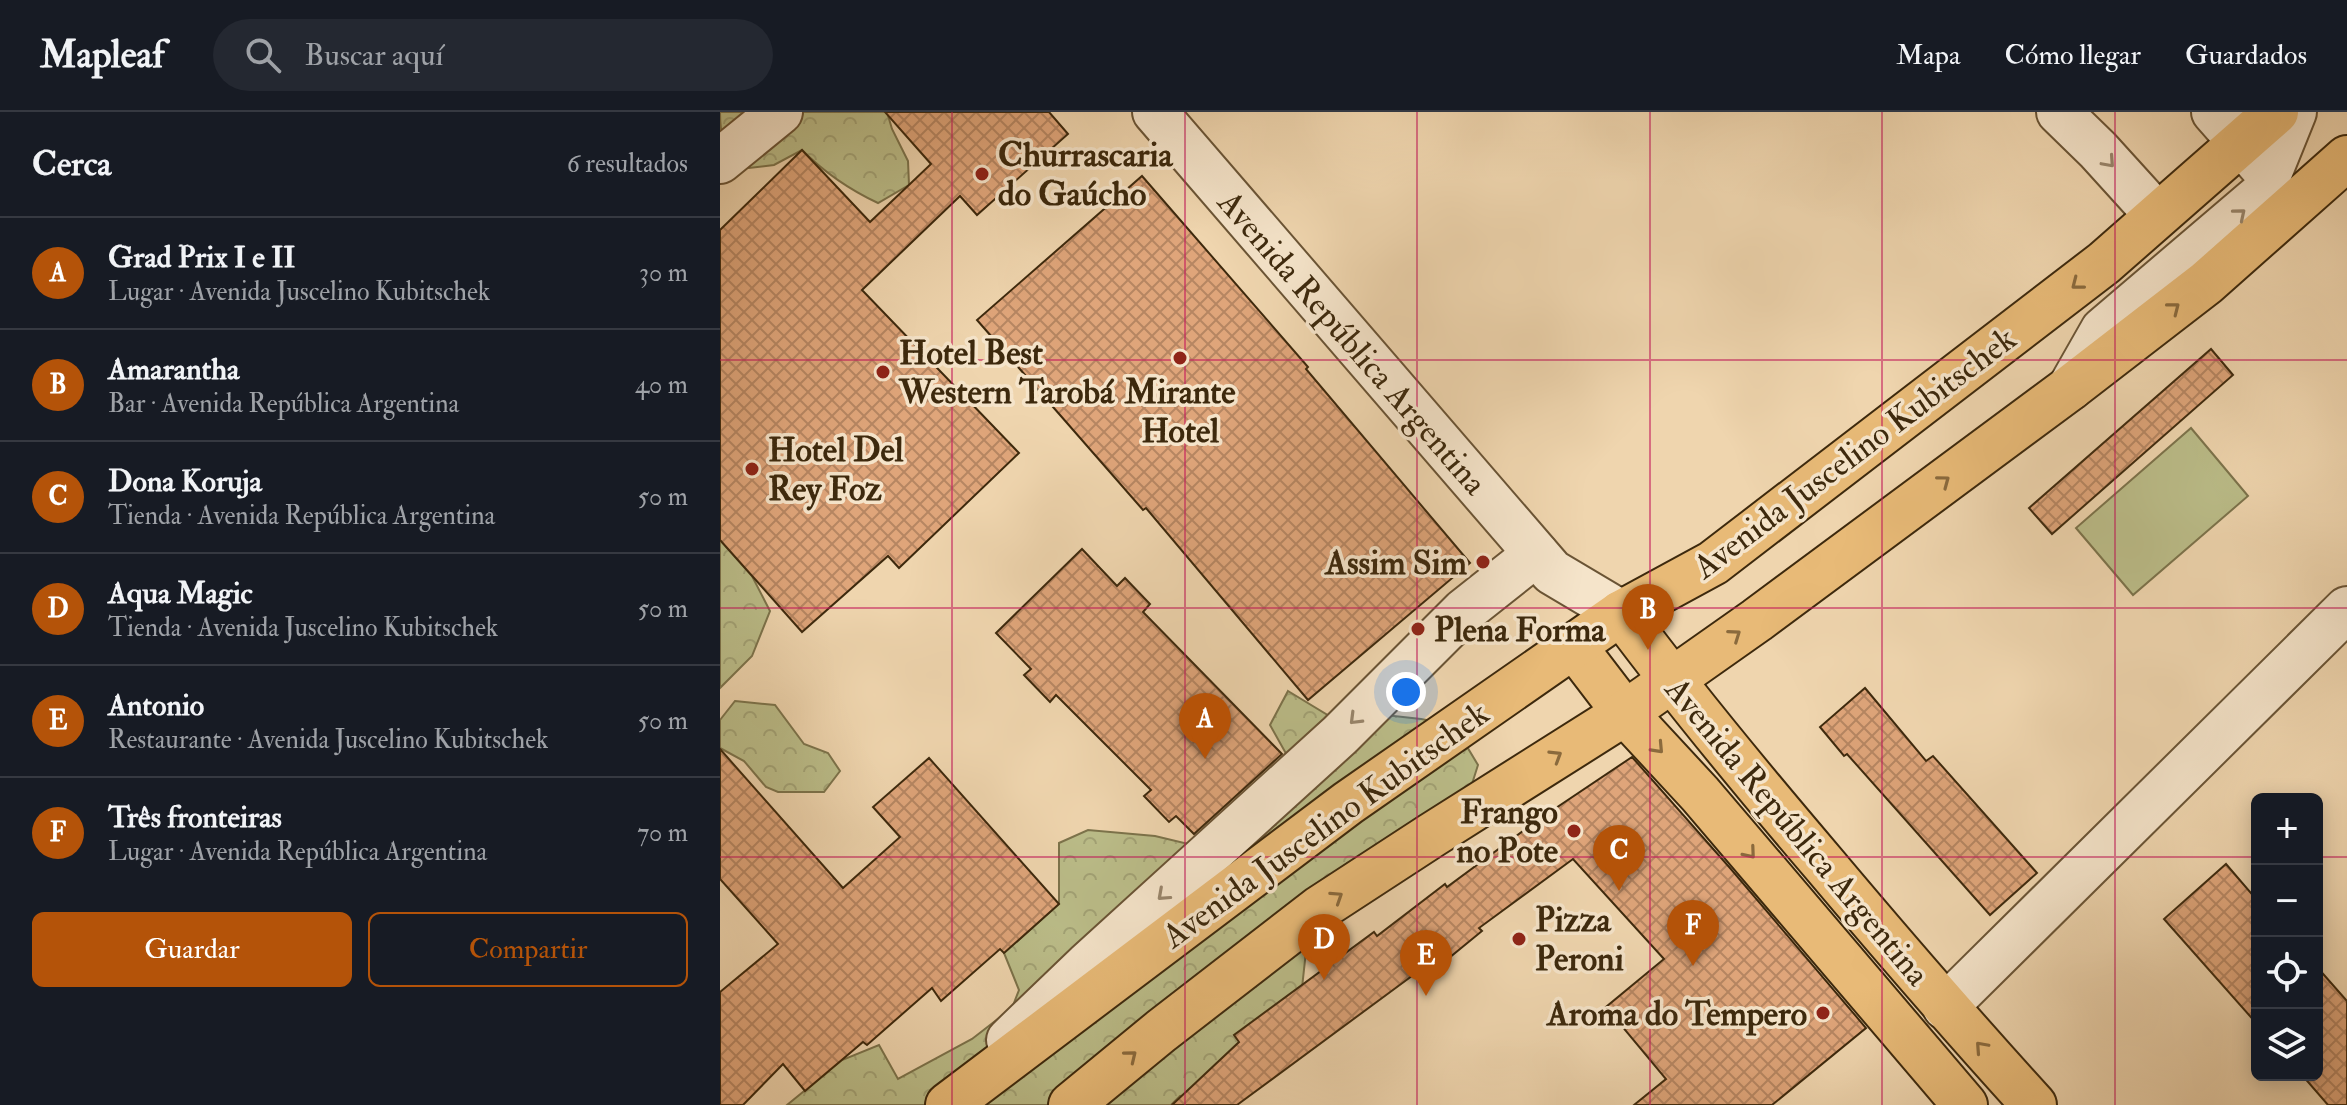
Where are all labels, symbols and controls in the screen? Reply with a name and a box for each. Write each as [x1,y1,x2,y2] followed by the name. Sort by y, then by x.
[213,19,773,91] search box
[40,31,165,79] text: Mapleaf
[241,33,285,77] icon: search
[305,37,443,74] text: Buscar aquí
[1896,38,1960,73] text: Mapa
[2004,38,2141,73] text: Cómo llegar
[2185,38,2307,73] text: Guardados
[998,134,1173,216] place label: Churrascaria do Gaúcho
[32,143,111,186] text: Cerca
[567,148,688,180] text: 6 resultados
[2099,153,2114,168] one-way arrow
[973,165,991,183] marker: Churrascaria do Gaúcho
[1207,181,1497,505] street label: Avenida República Argentina
[2230,209,2245,223] one-way arrow
[108,239,295,276] text: Grad Prix I e II
[50,257,66,289] text: A
[639,257,688,289] text: 30 m
[2071,275,2086,289] one-way arrow
[108,276,490,308] text: Lugar · Avenida Juscelino Kubitschek
[2165,303,2180,317] one-way arrow
[1684,318,2025,589] street label: Avenida Juscelino Kubitschek
[898,332,1115,414] place label: Hotel Best Western Tarobá
[1171,349,1189,367] marker: Mirante Hotel
[108,351,239,388] text: Amarantha
[874,363,892,381] marker: Hotel Best Western Tarobá
[49,369,67,401] text: B
[635,369,688,401] text: 40 m
[1123,371,1236,453] place label: Mirante Hotel
[108,388,459,420] text: Bar · Avenida República Argentina
[768,429,904,511] place label: Hotel Del Rey Foz
[743,460,761,478] marker: Hotel Del Rey Foz
[108,463,262,500] text: Dona Koruja
[1936,476,1950,491] one-way arrow
[48,481,68,513] text: C
[638,481,688,513] text: 50 m
[108,500,495,532] text: Tienda · Avenida República Argentina
[1323,542,1468,585] place label: Assim Sim
[1474,553,1492,571] marker: Assim Sim
[108,575,253,612] text: Aqua Magic
[1622,584,1674,650] pin: B
[47,593,69,625] text: D
[638,593,688,625] text: 50 m
[1434,609,1606,652] place label: Plena Forma
[108,612,498,644] text: Tienda · Avenida Juscelino Kubitschek
[1409,620,1427,638] marker: Plena Forma
[1727,630,1741,645] one-way arrow
[1655,668,1939,996] street label: Avenida República Argentina
[1386,672,1426,712] your location
[108,687,204,724] text: Antonio
[1154,692,1496,956] street label: Avenida Juscelino Kubitschek
[1179,693,1231,759] pin: A
[49,705,67,737] text: E
[638,705,688,737] text: 50 m
[1350,710,1364,725] one-way arrow
[108,724,549,756] text: Restaurante · Avenida Juscelino Kubitschek
[1648,739,1662,754] one-way arrow
[1547,751,1562,766] one-way arrow
[1457,791,1559,873] place label: Frango no Pote
[2251,793,2323,1081] map controls
[2251,793,2323,865] button: +
[108,799,282,836] text: Três fronteiras
[50,817,66,849] text: F
[637,817,688,849] text: 70 m
[1565,822,1583,840] marker: Frango no Pote
[1593,825,1645,891] pin: C
[108,836,487,868] text: Lugar · Avenida República Argentina
[1741,844,1755,859] one-way arrow
[2251,865,2323,937] button: −
[1158,886,1173,900] one-way arrow
[1329,892,1343,907] one-way arrow
[1535,899,1624,981] place label: Pizza Peroni
[1667,900,1719,966] pin: F
[32,912,352,987] button: Guardar
[368,912,688,987] button: Compartir
[1298,914,1350,980] pin: D
[1400,930,1452,996] pin: E
[1510,930,1528,948] marker: Pizza Peroni
[2251,937,2323,1009] button: locate
[1545,993,1807,1036] place label: Aroma do Tempero
[1814,1004,1832,1022] marker: Aroma do Tempero
[2251,1009,2323,1081] button: layers
[1977,1042,1991,1057] one-way arrow
[1122,1051,1137,1065] one-way arrow

